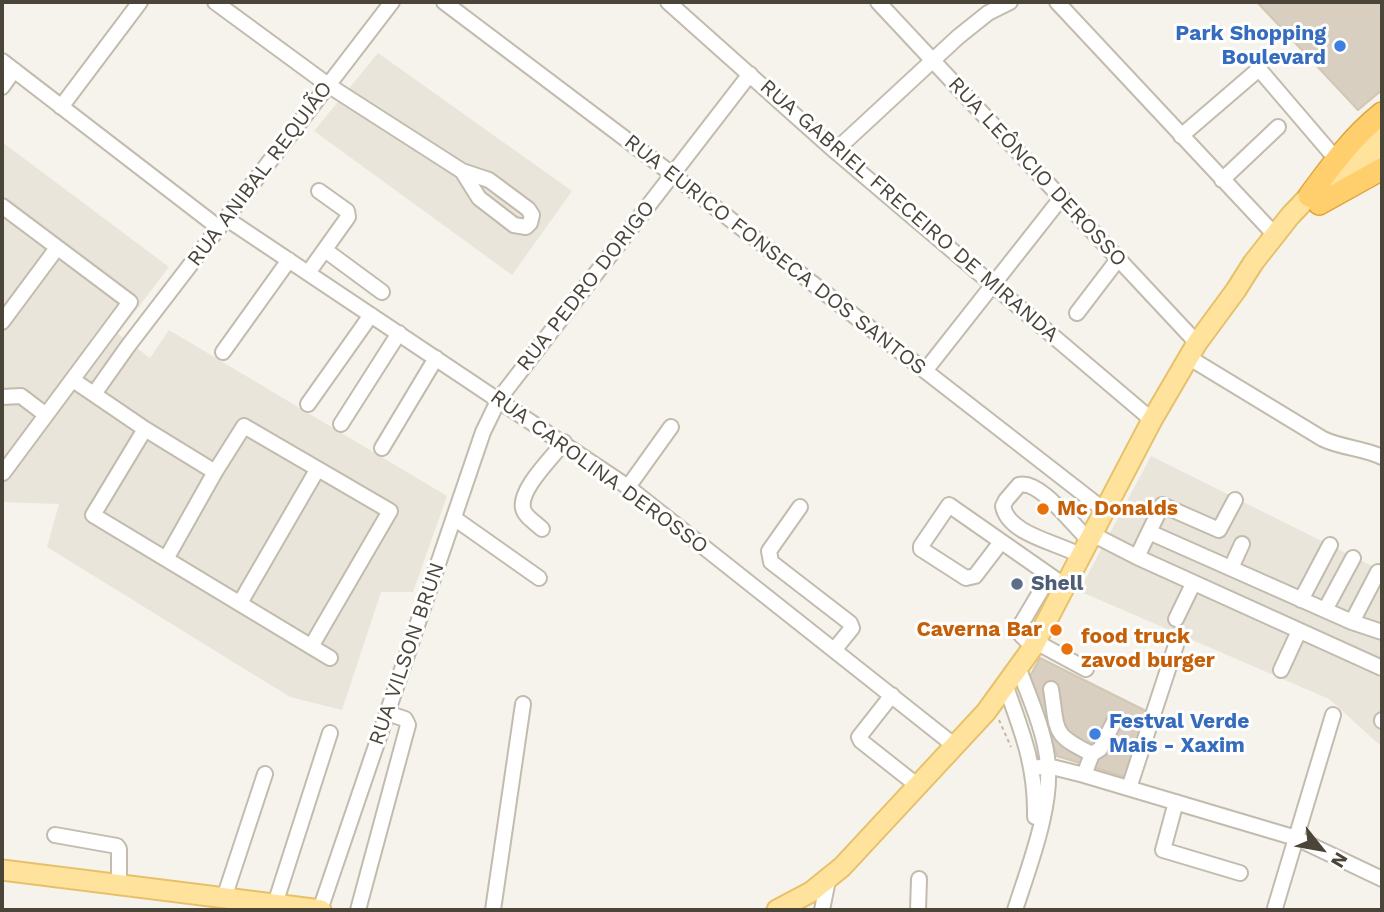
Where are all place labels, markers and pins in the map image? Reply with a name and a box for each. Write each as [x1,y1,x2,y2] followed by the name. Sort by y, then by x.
[1175,21,1326,71] place label: Park Shopping Boulevard
[1332,38,1348,54] marker: Park Shopping Boulevard
[1057,496,1178,522] place label: Mc Donalds
[1035,501,1051,517] marker: Mc Donalds
[1031,571,1083,597] place label: Shell
[1009,576,1025,592] marker: Shell
[916,617,1042,643] place label: Caverna Bar
[1048,622,1064,638] marker: Caverna Bar
[1081,624,1215,674] place label: food truck zavod burger
[1059,641,1075,657] marker: food truck zavod burger
[1109,709,1249,759] place label: Festval Verde Mais - Xaxim
[1087,726,1103,742] marker: Festval Verde Mais - Xaxim

